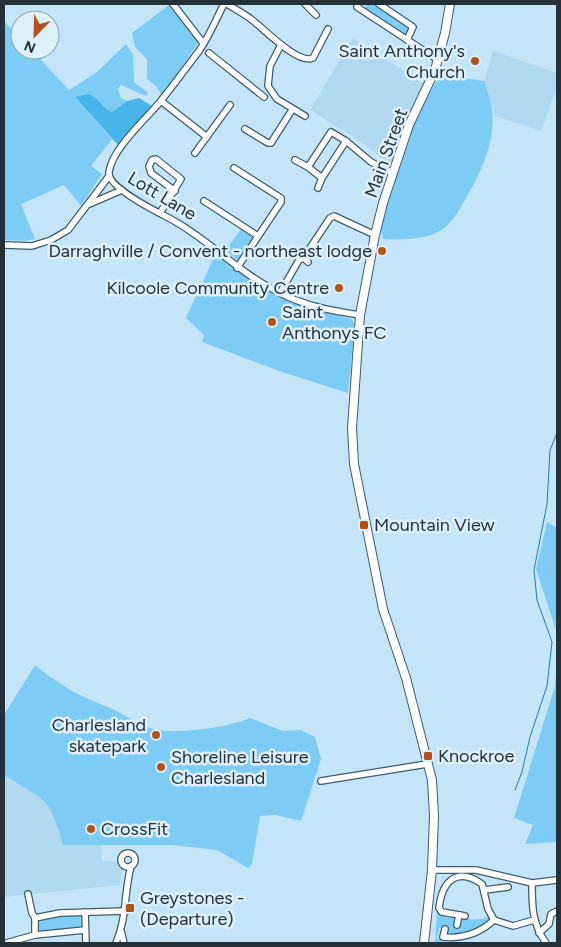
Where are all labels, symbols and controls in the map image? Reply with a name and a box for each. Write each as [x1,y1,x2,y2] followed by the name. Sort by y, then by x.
[10,10,60,60] north arrow
[22,37,38,56] text: N
[338,40,465,83] place label: Saint Anthony's Church
[469,55,481,67] marker: Saint Anthony's Church
[360,105,412,201] street label: Main Street
[124,167,200,225] street label: Lott Lane
[48,240,372,262] place label: Darraghville / Convent - northeast lodge
[376,245,388,257] marker: Darraghville / Convent - northeast lodge
[106,277,329,299] place label: Kilcoole Community Centre
[333,282,345,294] marker: Kilcoole Community Centre
[282,301,387,344] place label: Saint Anthonys FC
[266,316,278,328] marker: Saint Anthonys FC
[374,514,495,536] place label: Mountain View
[358,519,370,531] marker: Mountain View
[52,714,146,757] place label: Charlesland skatepark
[150,729,162,741] marker: Charlesland skatepark
[438,745,514,767] place label: Knockroe
[171,746,309,789] place label: Shoreline Leisure Charlesland
[422,750,434,762] marker: Knockroe
[155,761,167,773] marker: Shoreline Leisure Charlesland
[101,818,168,840] place label: CrossFit
[85,823,97,835] marker: CrossFit
[140,887,245,930] place label: Greystones - (Departure)
[124,902,136,914] marker: Greystones - (Departure)

